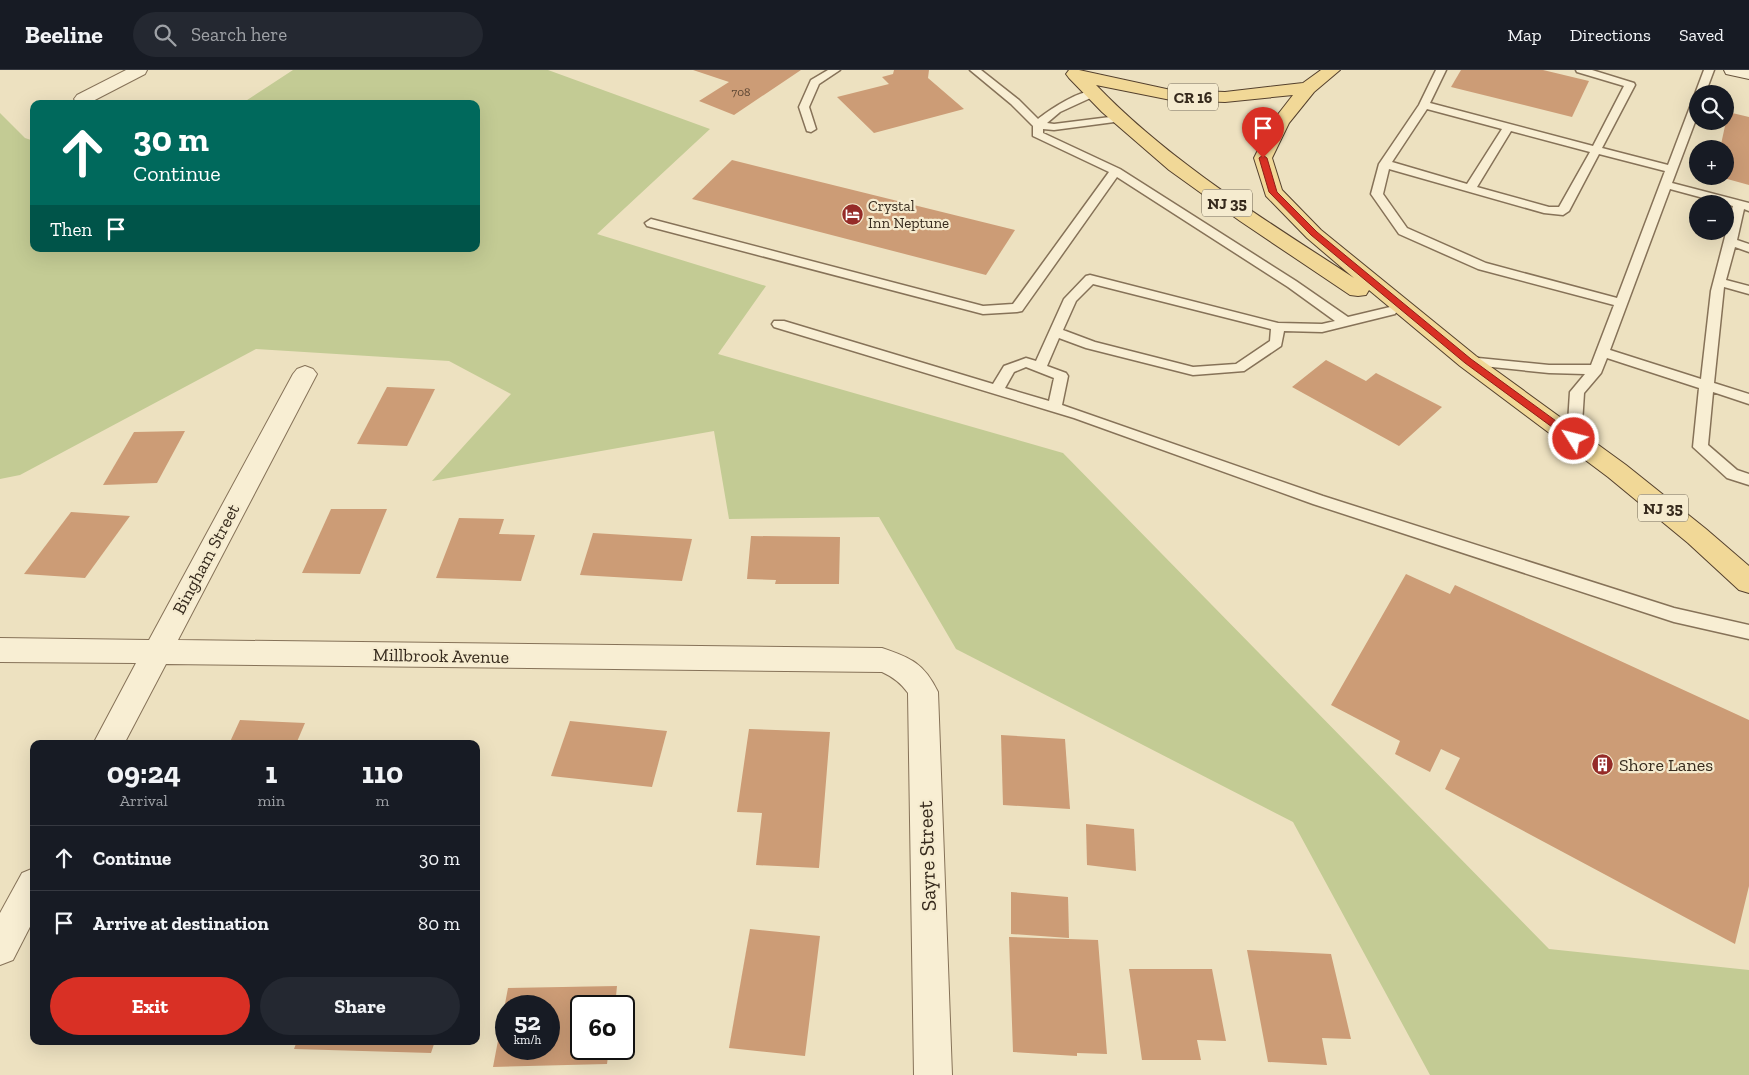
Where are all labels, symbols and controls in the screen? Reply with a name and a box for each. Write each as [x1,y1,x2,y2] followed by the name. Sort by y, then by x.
[133,12,483,57] search box
[25,20,103,49] text: Beeline
[151,21,179,49] icon: search
[191,23,287,46] text: Search here
[1507,24,1542,46] text: Map
[1570,24,1651,46] text: Directions
[1679,24,1724,46] text: Saved
[1168,84,1218,111] road number: CR 16
[731,85,751,99] house number: 708
[1689,85,1734,240] map controls
[1689,85,1734,130] button: search
[1242,107,1284,158] pin
[1249,114,1277,142] icon: arrive
[133,118,209,160] text: 30 m
[50,120,115,185] icon: ahead
[1689,140,1734,185] button: +
[133,160,221,187] text: Continue
[1202,190,1252,216] road number: NJ 35
[1689,195,1734,240] button: −
[868,197,949,232] place label: Crystal Inn Neptune
[840,203,864,227] hotel icon: Crystal Inn Neptune
[102,215,130,243] icon: arrive
[50,218,92,241] text: Then
[1547,412,1599,464] position arrow
[1638,494,1688,522] road number: NJ 35
[168,500,244,618] street label: Bingham Street
[373,644,509,668] street label: Millbrook Avenue
[1591,753,1615,777] building icon: Shore Lanes
[1619,754,1713,776] place label: Shore Lanes
[107,755,181,791] text: 09:24
[265,755,277,791] text: 1
[362,755,403,791] text: 110
[120,791,168,810] text: Arrival
[257,791,285,810] text: min
[376,791,389,810] text: m
[912,800,941,912] street label: Sayre Street
[50,844,78,872] icon: ahead
[93,847,171,870] text: Continue
[419,847,460,870] text: 30 m
[50,909,78,937] icon: arrive
[93,912,269,935] text: Arrive at destination
[418,912,460,935] text: 80 m
[50,977,250,1035] button: Exit
[260,977,460,1035] button: Share
[570,995,635,1060] speed limit sign: 60
[514,1006,541,1036] text: 52
[514,1033,541,1047] text: km/h

